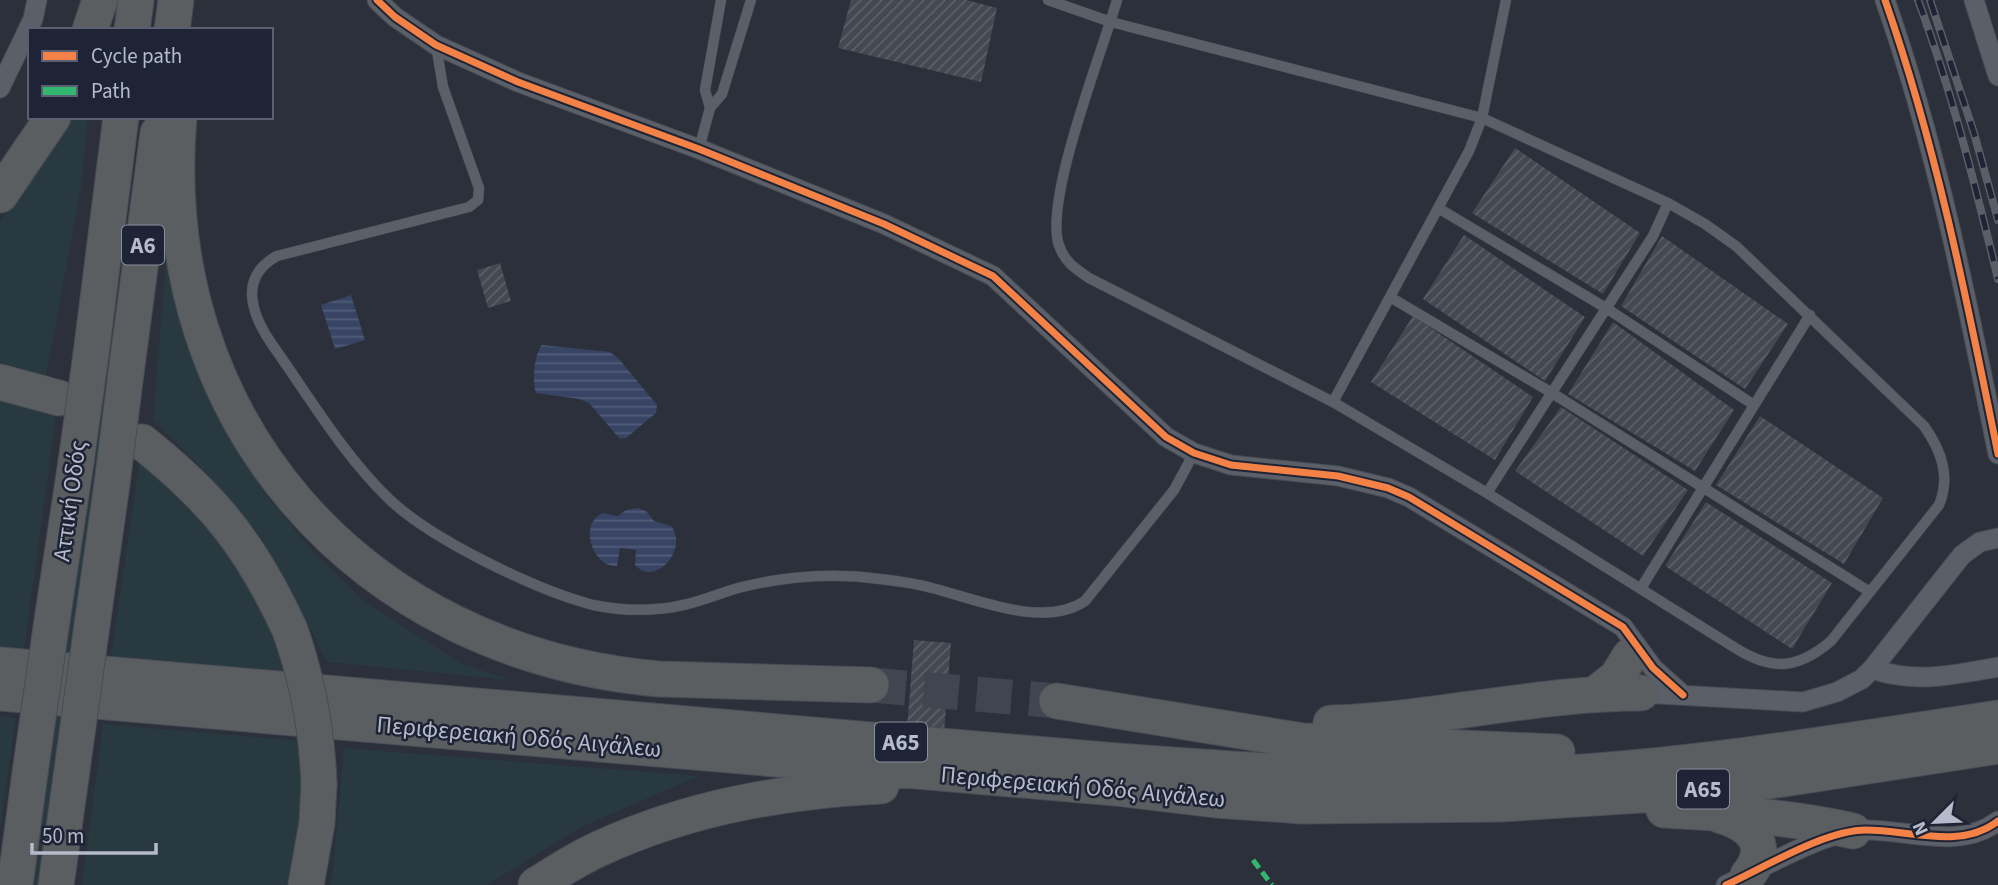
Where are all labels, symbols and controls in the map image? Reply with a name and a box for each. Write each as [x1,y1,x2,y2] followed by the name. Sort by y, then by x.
[28,28,273,119] legend
[91,41,182,71] text: Cycle path
[91,76,131,106] text: Path
[122,226,164,264] road number: Α6
[44,438,96,564] street label: Αττική Οδός
[375,707,663,767] street label: Περιφερειακή Οδός Αιγάλεω
[875,722,927,762] road number: Α65
[939,757,1227,817] street label: Περιφερειακή Οδός Αιγάλεω
[1677,769,1729,808] road number: Α65
[1900,787,1970,857] north arrow
[32,812,156,856] scale bar
[1906,817,1936,840] text: N
[42,821,84,851] text: 50 m

